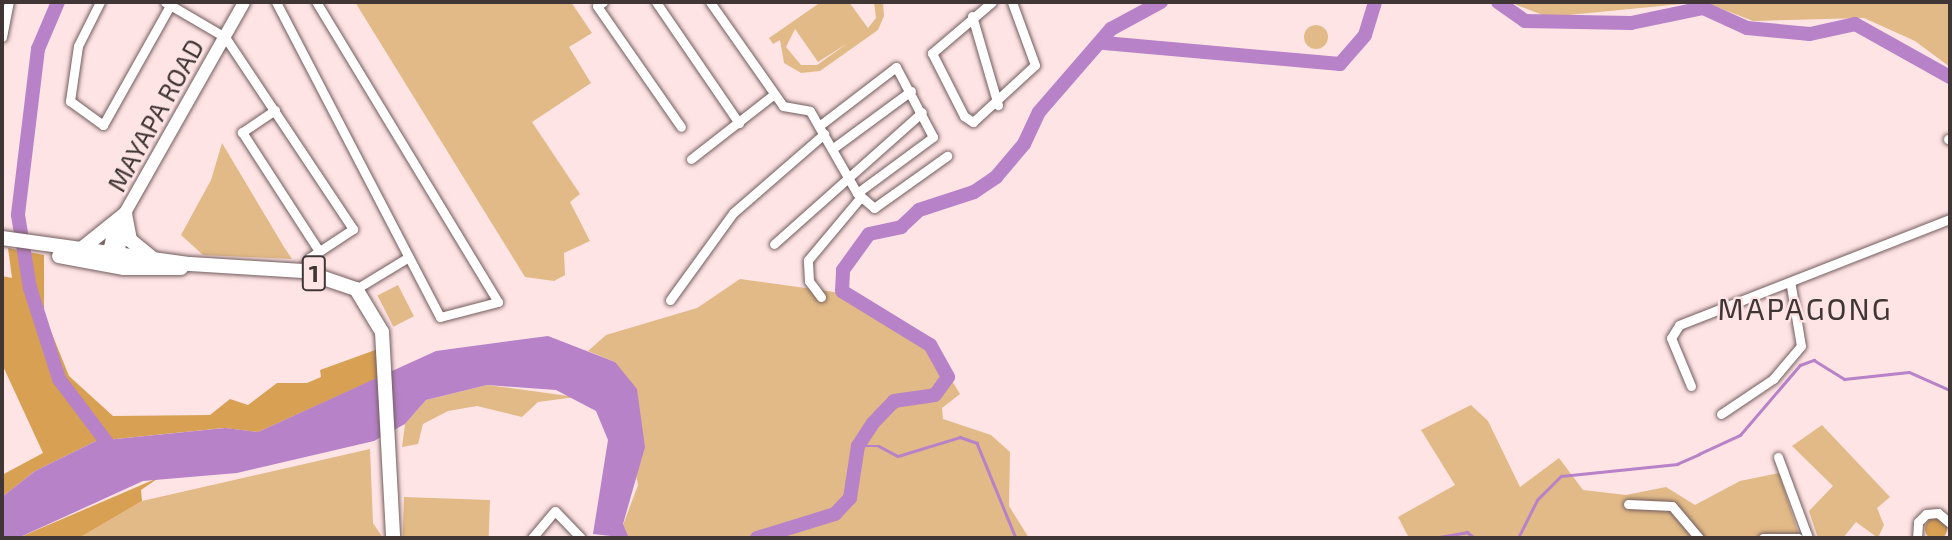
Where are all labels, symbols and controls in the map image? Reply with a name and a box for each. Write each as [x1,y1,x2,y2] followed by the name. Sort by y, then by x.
[100,33,210,197] street label: MAYAPA ROAD
[302,252,326,294] road number: 1
[1718,290,1892,326] district label: MAPAGONG

